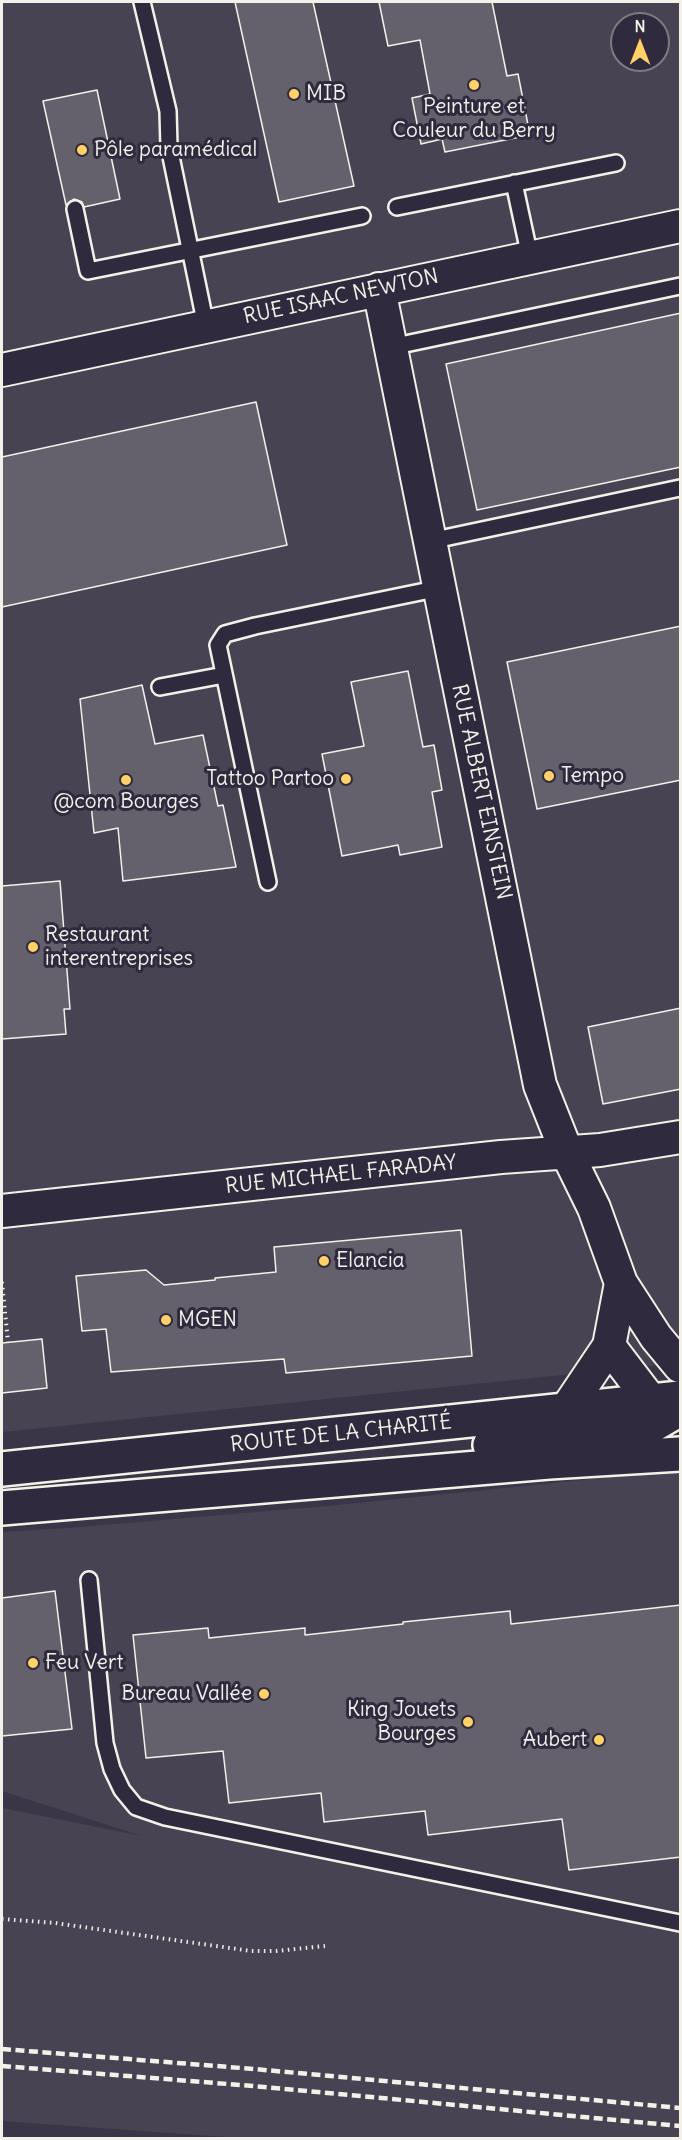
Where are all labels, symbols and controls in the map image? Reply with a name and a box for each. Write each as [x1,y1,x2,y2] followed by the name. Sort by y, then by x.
[610,12,670,72] north arrow
[634,16,646,36] text: N
[467,78,481,92] marker: Peinture et Couleur du Berry
[306,81,346,107] place label: MIB
[287,87,301,101] marker: MIB
[392,94,556,144] place label: Peinture et Couleur du Berry
[94,137,257,163] place label: Pôle paramédical
[75,143,89,157] marker: Pôle paramédical
[241,264,441,330] street label: RUE ISAAC NEWTON
[446,682,516,902] street label: RUE ALBERT EINSTEIN
[561,763,624,789] place label: Tempo
[206,766,334,792] place label: Tattoo Partoo
[542,769,556,783] marker: Tempo
[339,772,353,786] marker: Tattoo Partoo
[119,773,133,787] marker: @com Bourges
[53,789,199,815] place label: @com Bourges
[45,922,193,972] place label: Restaurant interentreprises
[26,940,40,954] marker: Restaurant interentreprises
[224,1150,458,1200] street label: RUE MICHAEL FARADAY
[336,1248,405,1274] place label: Elancia
[317,1254,331,1268] marker: Elancia
[178,1307,237,1333] place label: MGEN
[159,1313,173,1327] marker: MGEN
[229,1410,453,1458] street label: ROUTE DE LA CHARITÉ
[45,1650,124,1676] place label: Feu Vert
[26,1656,40,1670] marker: Feu Vert
[121,1681,252,1707] place label: Bureau Vallée
[257,1687,271,1701] marker: Bureau Vallée
[347,1697,456,1747] place label: King Jouets Bourges
[461,1715,475,1729] marker: King Jouets Bourges
[523,1727,587,1753] place label: Aubert
[592,1733,606,1747] marker: Aubert

